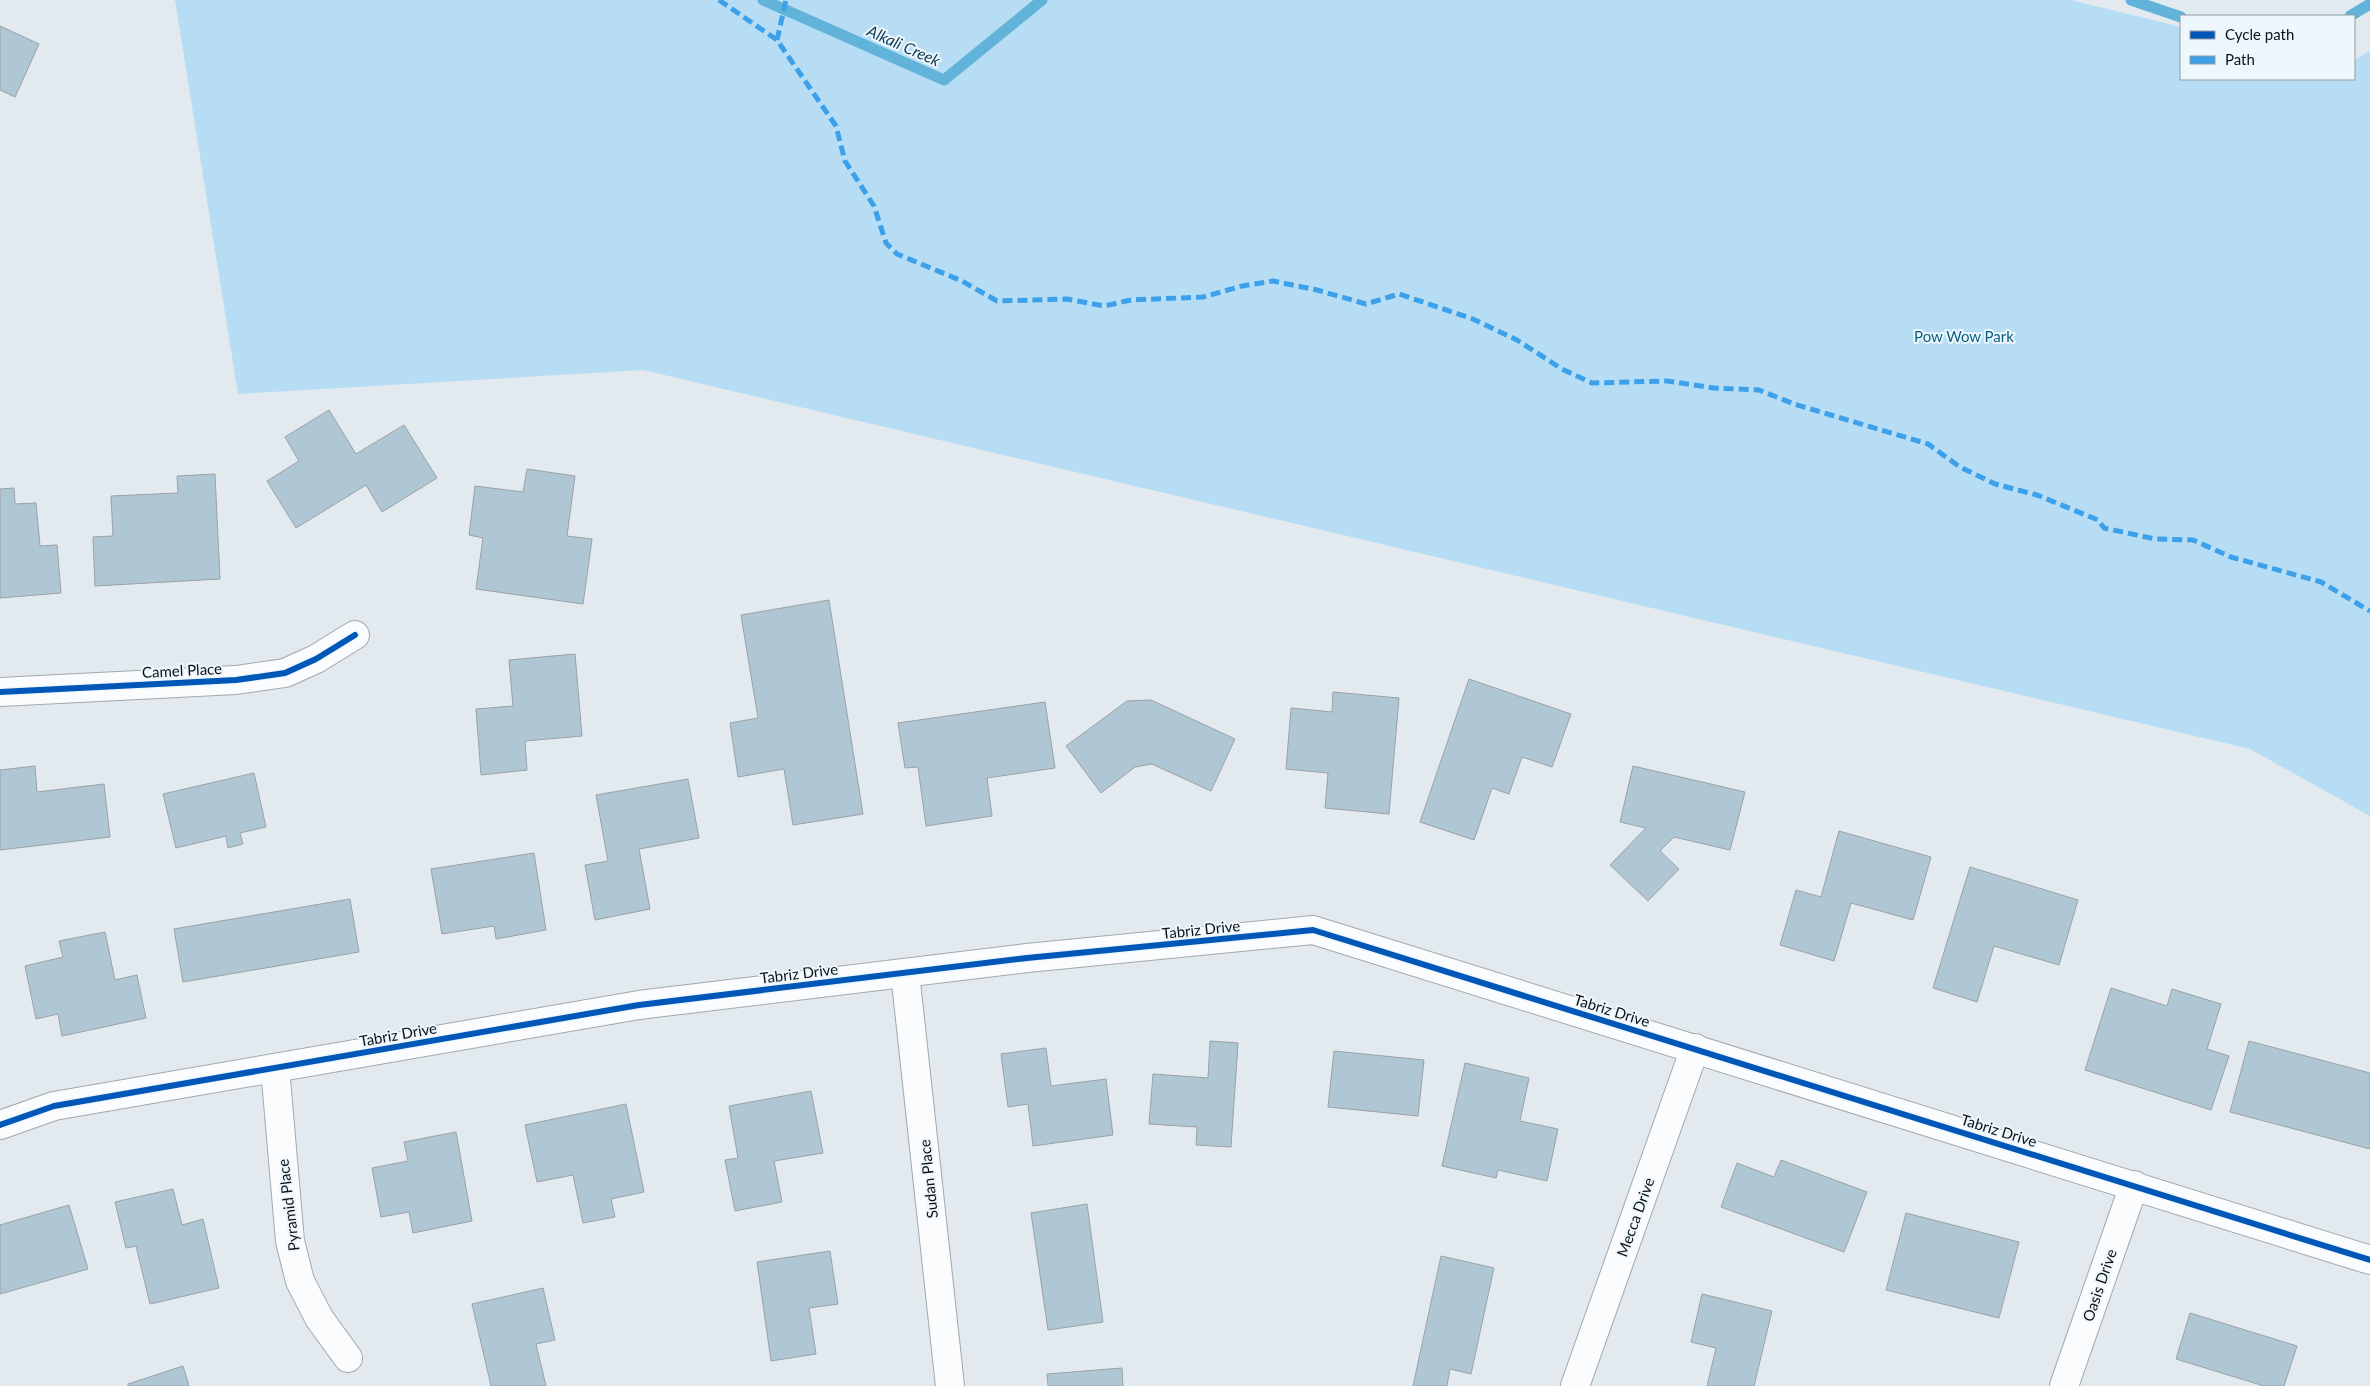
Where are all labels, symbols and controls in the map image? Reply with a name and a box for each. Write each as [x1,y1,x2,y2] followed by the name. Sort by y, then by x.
[2180,15,2355,80] legend
[864,20,944,70] water label: Alkali Creek
[2225,25,2294,43] text: Cycle path
[2225,50,2255,68] text: Path
[1914,327,2014,345] park label: Pow Wow Park
[142,659,222,681] street label: Camel Place
[1161,916,1241,942] street label: Tabriz Drive
[759,959,839,987] street label: Tabriz Drive
[1572,990,1652,1030] street label: Tabriz Drive
[358,1018,438,1050] street label: Tabriz Drive
[1959,1110,2039,1150] street label: Tabriz Drive
[915,1139,941,1219] street label: Sudan Place
[273,1158,303,1252] street label: Pyramid Place
[1612,1175,1658,1259] street label: Mecca Drive
[2078,1246,2120,1324] street label: Oasis Drive

